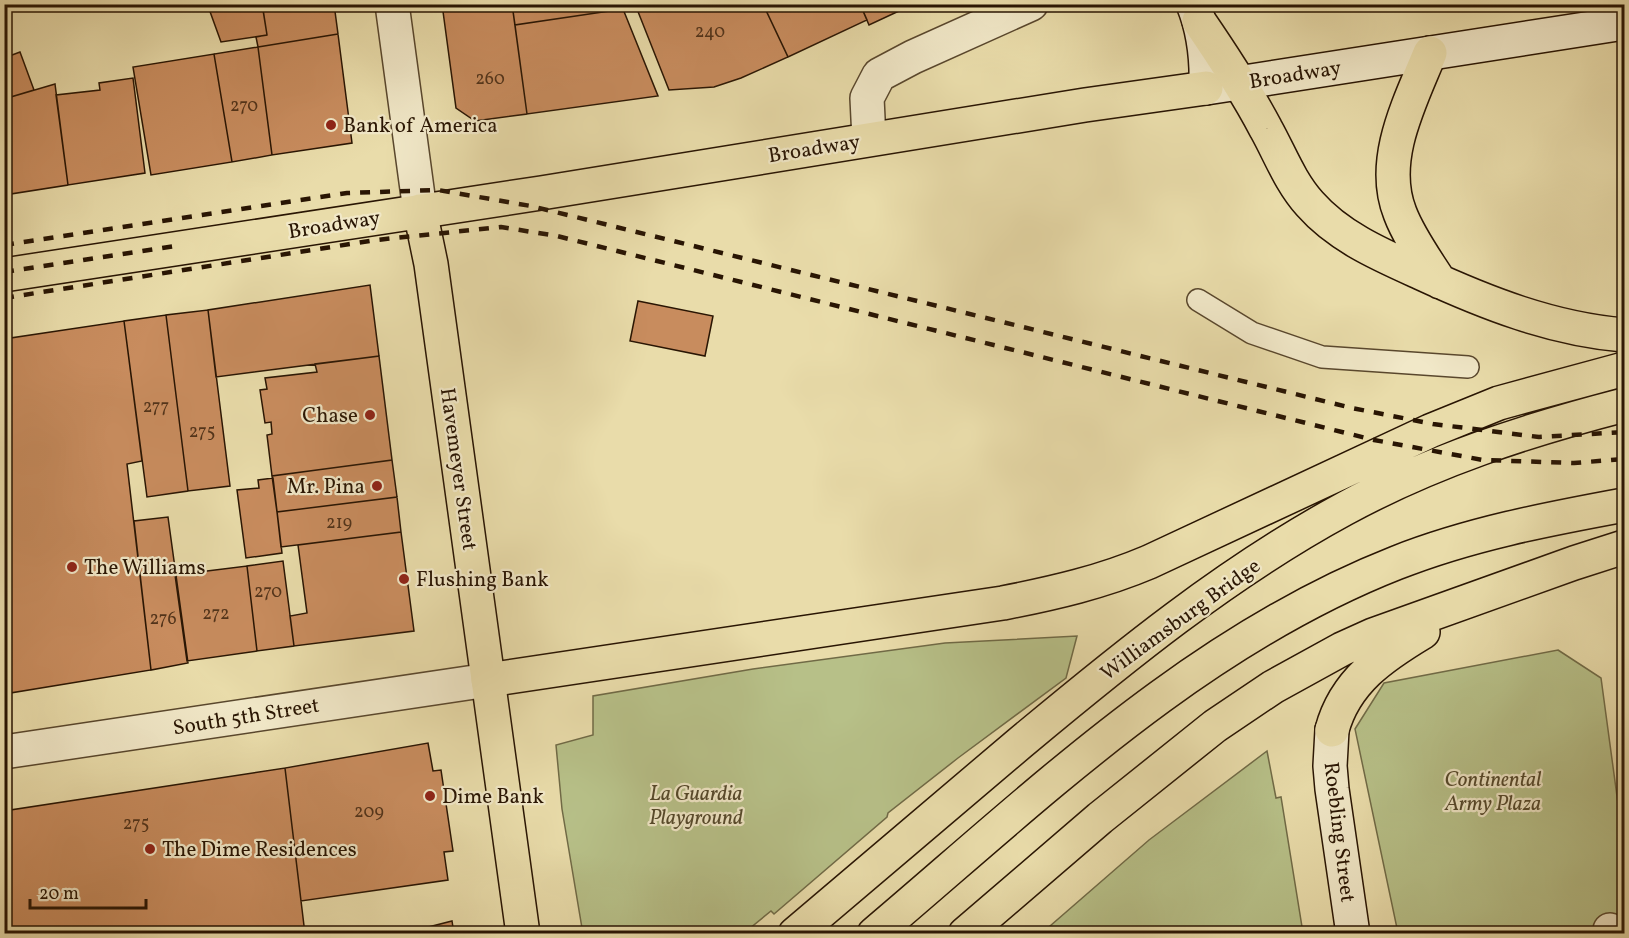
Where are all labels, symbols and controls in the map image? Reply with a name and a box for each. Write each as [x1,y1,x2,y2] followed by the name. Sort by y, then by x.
[695,20,725,45] house number: 240
[1247,54,1344,97] street label: Broadway
[475,67,505,92] house number: 260
[230,94,258,119] house number: 270
[343,112,498,141] place label: Bank of America
[324,118,338,132] marker: Bank of America
[766,128,863,171] street label: Broadway
[286,204,383,247] street label: Broadway
[432,386,483,552] street label: Havemeyer Street
[143,395,169,420] house number: 277
[302,402,358,431] place label: Chase
[363,408,377,422] marker: Chase
[189,420,215,445] house number: 275
[287,473,365,502] place label: Mr. Pina
[370,479,384,493] marker: Mr. Pina
[326,511,352,536] house number: 219
[1095,552,1267,688] street label: Williamsburg Bridge
[84,554,206,583] place label: The Williams
[65,560,79,574] marker: The Williams
[416,566,549,595] place label: Flushing Bank
[397,572,411,586] marker: Flushing Bank
[254,580,282,605] house number: 270
[202,602,230,627] house number: 272
[149,607,177,632] house number: 276
[171,692,322,743] street label: South 5th Street
[1315,760,1362,904] street label: Roebling Street
[1444,766,1542,819] park label: Continental Army Plaza
[649,780,743,833] park label: La Guardia Playground
[442,783,544,812] place label: Dime Bank
[423,789,437,803] marker: Dime Bank
[354,800,384,825] house number: 209
[123,812,149,837] house number: 275
[162,836,357,865] place label: The Dime Residences
[143,842,157,856] marker: The Dime Residences
[30,872,146,910] scale bar
[39,882,79,907] text: 20 m

